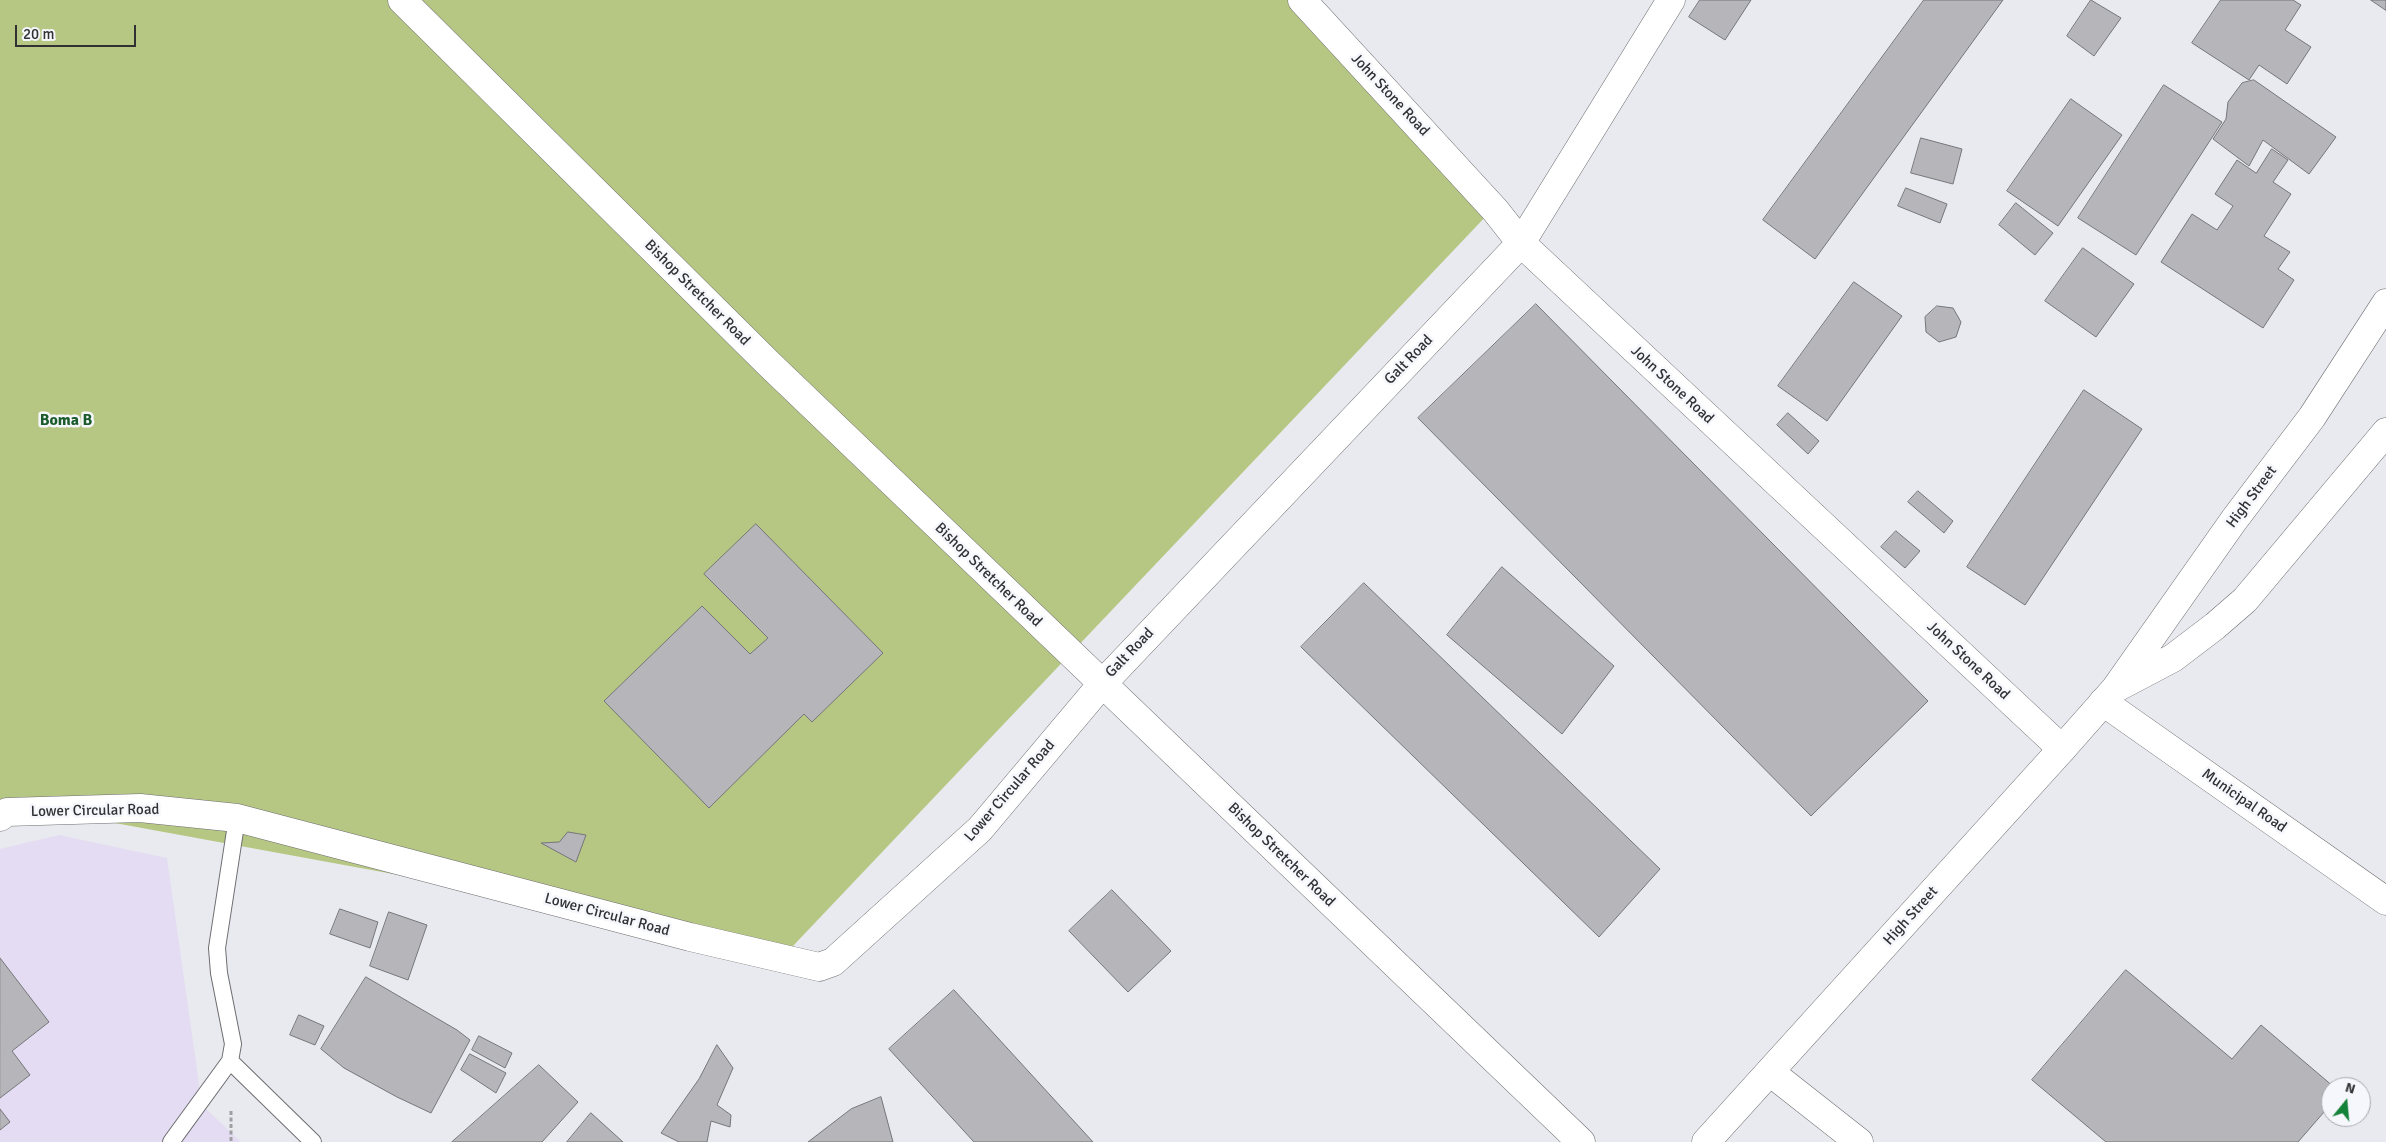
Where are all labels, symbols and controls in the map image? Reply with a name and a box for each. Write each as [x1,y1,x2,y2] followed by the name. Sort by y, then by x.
[18,15,139,47] scale bar
[23,25,54,43] text: 20 m
[1347,50,1433,140] street label: John Stone Road
[640,236,754,350] street label: Bishop Stretcher Road
[1381,331,1437,389] street label: Galt Road
[1627,342,1717,428] street label: John Stone Road
[40,411,92,431] district label: Boma B
[2223,463,2281,531] street label: High Street
[931,519,1045,631] street label: Bishop Stretcher Road
[1923,618,2013,704] street label: John Stone Road
[1102,624,1158,682] street label: Galt Road
[961,737,1059,845] street label: Lower Circular Road
[2198,765,2290,837] street label: Municipal Road
[1224,799,1338,911] street label: Bishop Stretcher Road
[31,801,159,821] street label: Lower Circular Road
[1880,883,1942,949] street label: High Street
[543,890,671,940] street label: Lower Circular Road
[2321,1077,2371,1127] north arrow
[2343,1079,2357,1098] text: N

